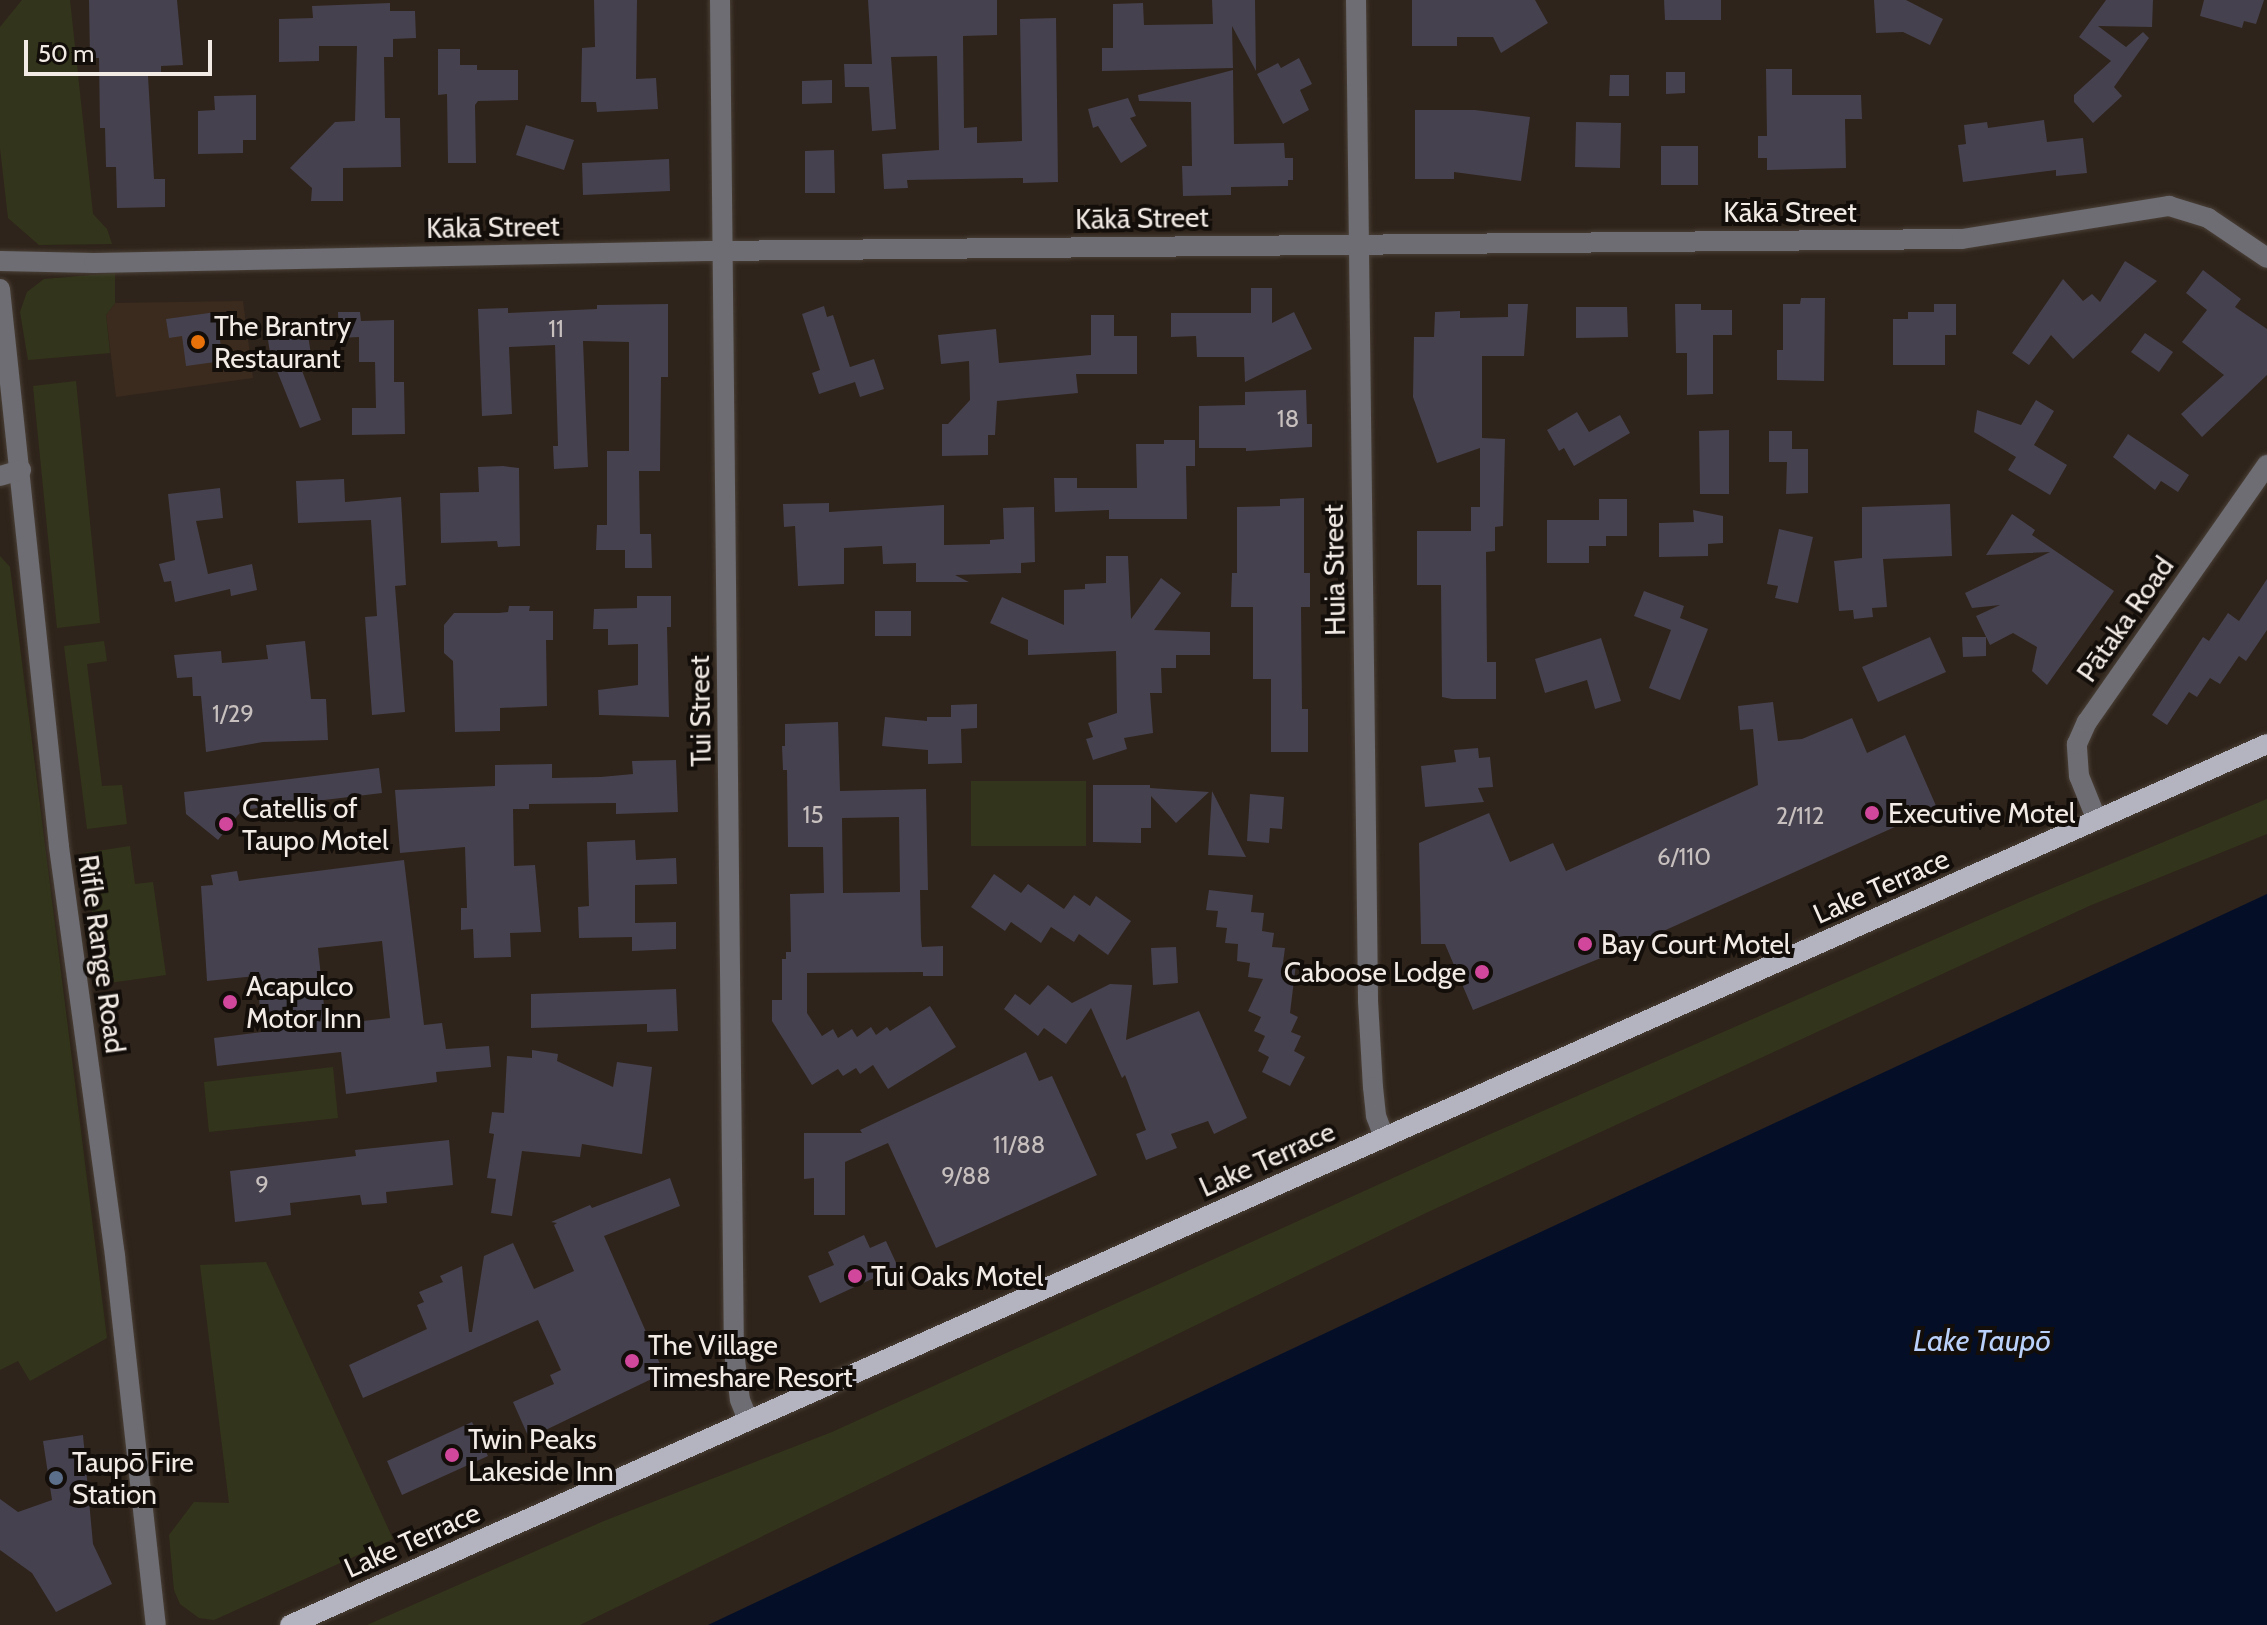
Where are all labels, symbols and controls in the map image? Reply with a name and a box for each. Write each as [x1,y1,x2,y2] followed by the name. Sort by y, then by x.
[28,24,216,74] scale bar
[38,39,94,68] text: 50 m
[1723,195,1857,229] street label: Kākā Street
[1075,200,1209,236] street label: Kākā Street
[426,209,560,245] street label: Kākā Street
[214,309,351,375] place label: The Brantry Restaurant
[548,315,564,343] house number: 11
[189,333,207,351] marker: The Brantry Restaurant
[1277,405,1299,433] house number: 18
[1316,504,1352,636] street label: Huia Street
[2070,550,2180,688] street label: Pātaka Road
[682,655,718,767] street label: Tui Street
[212,700,254,728] house number: 1/29
[242,791,388,857] place label: Catellis of Taupo Motel
[1888,796,2075,830] place label: Executive Motel
[803,801,823,829] house number: 15
[1776,802,1824,830] house number: 2/112
[1863,804,1881,822] marker: Executive Motel
[217,815,235,833] marker: Catellis of Taupo Motel
[1808,841,1954,931] street label: Lake Terrace
[1657,843,1711,871] house number: 6/110
[71,853,133,1055] street label: Rifle Range Road
[1601,927,1790,961] place label: Bay Court Motel
[1576,935,1594,953] marker: Bay Court Motel
[1284,955,1466,989] place label: Caboose Lodge
[1473,963,1491,981] marker: Caboose Lodge
[246,969,362,1035] place label: Acapulco Motor Inn
[221,993,239,1011] marker: Acapulco Motor Inn
[1194,1114,1340,1204] street label: Lake Terrace
[993,1131,1045,1159] house number: 11/88
[941,1162,991,1190] house number: 9/88
[255,1171,269,1199] house number: 9
[871,1259,1043,1293] place label: Tui Oaks Motel
[846,1267,864,1285] marker: Tui Oaks Motel
[1913,1323,2051,1359] water label: Lake Taupō
[648,1328,853,1394] place label: The Village Timeshare Resort
[623,1352,641,1370] marker: The Village Timeshare Resort
[468,1422,614,1488] place label: Twin Peaks Lakeside Inn
[72,1445,194,1511] place label: Taupō Fire Station
[443,1446,461,1464] marker: Twin Peaks Lakeside Inn
[47,1469,65,1487] marker: Taupō Fire Station
[339,1495,485,1585] street label: Lake Terrace

